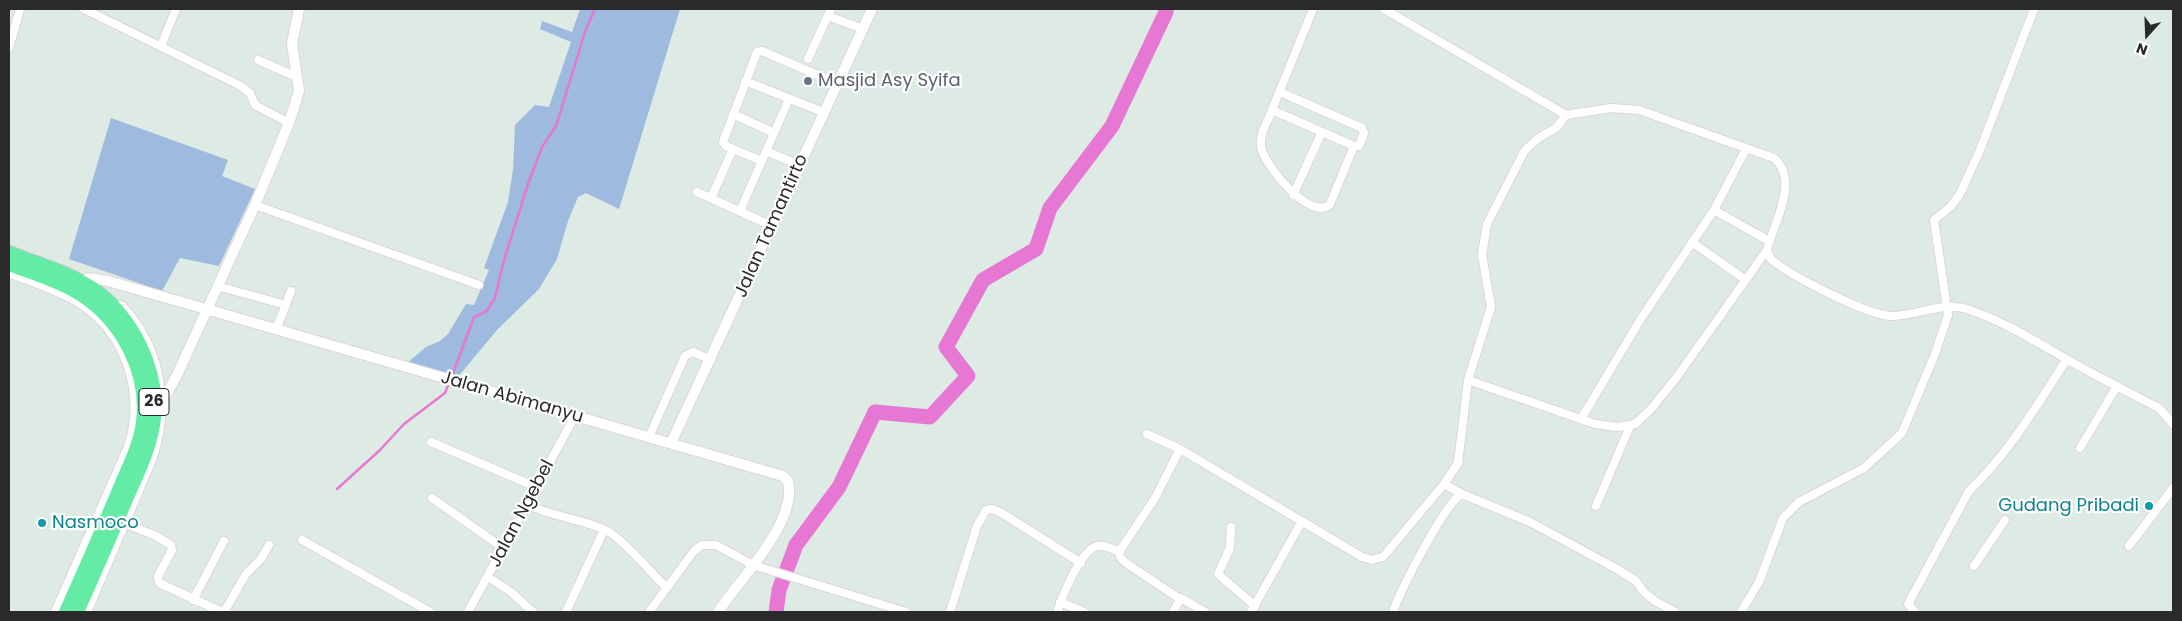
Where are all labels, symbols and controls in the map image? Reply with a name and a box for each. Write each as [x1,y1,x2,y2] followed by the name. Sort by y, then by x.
[2122,10,2172,60] north arrow
[2134,38,2150,60] text: N
[818,70,961,92] place label: Masjid Asy Syifa
[802,75,814,87] marker: Masjid Asy Syifa
[731,151,813,301] street label: Jalan Tamantirto
[438,367,586,429] street label: Jalan Abimanyu
[139,388,169,416] road number: 26
[485,457,559,571] street label: Jalan Ngebel
[1998,495,2139,517] place label: Gudang Pribadi
[2143,500,2155,512] marker: Gudang Pribadi
[52,512,139,534] place label: Nasmoco
[36,517,48,529] marker: Nasmoco

